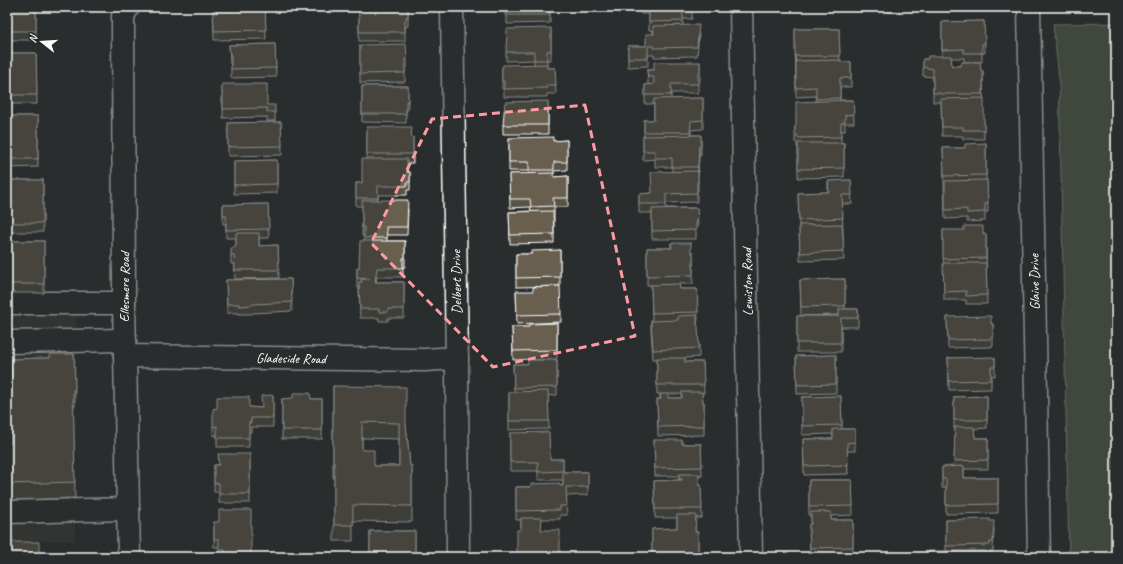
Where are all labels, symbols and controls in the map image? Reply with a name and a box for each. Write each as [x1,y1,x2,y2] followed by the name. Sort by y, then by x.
[22,22,62,62] north arrow
[25,32,41,44] text: N
[738,245,757,316] street label: Lewiston Road
[447,248,466,314] street label: Delbert Drive
[116,249,133,322] street label: Ellesmere Road
[1025,253,1043,310] street label: Glaive Drive
[256,349,329,368] street label: Gladeside Road

